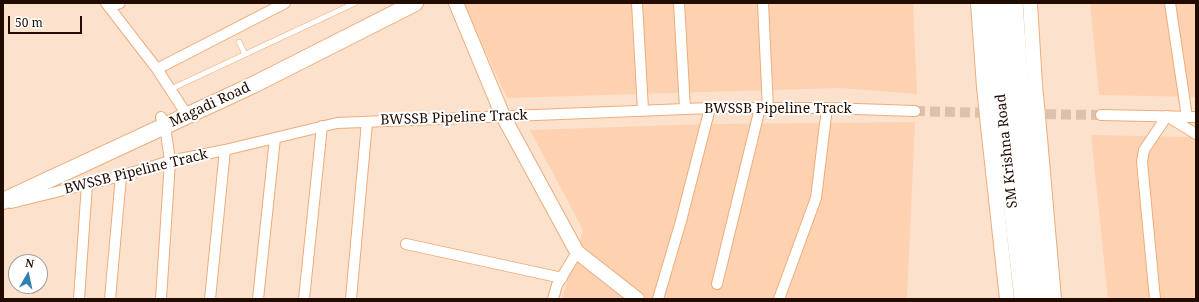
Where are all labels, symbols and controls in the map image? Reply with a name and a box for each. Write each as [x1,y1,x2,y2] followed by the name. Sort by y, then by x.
[10,8,84,34] scale bar
[15,14,43,31] text: 50 m
[167,79,253,131] street label: Magadi Road
[993,93,1021,209] street label: SM Krishna Road
[704,101,852,117] street label: BWSSB Pipeline Track
[380,107,528,129] street label: BWSSB Pipeline Track
[63,146,209,198] street label: BWSSB Pipeline Track
[8,254,48,294] north arrow
[24,255,35,271] text: N

